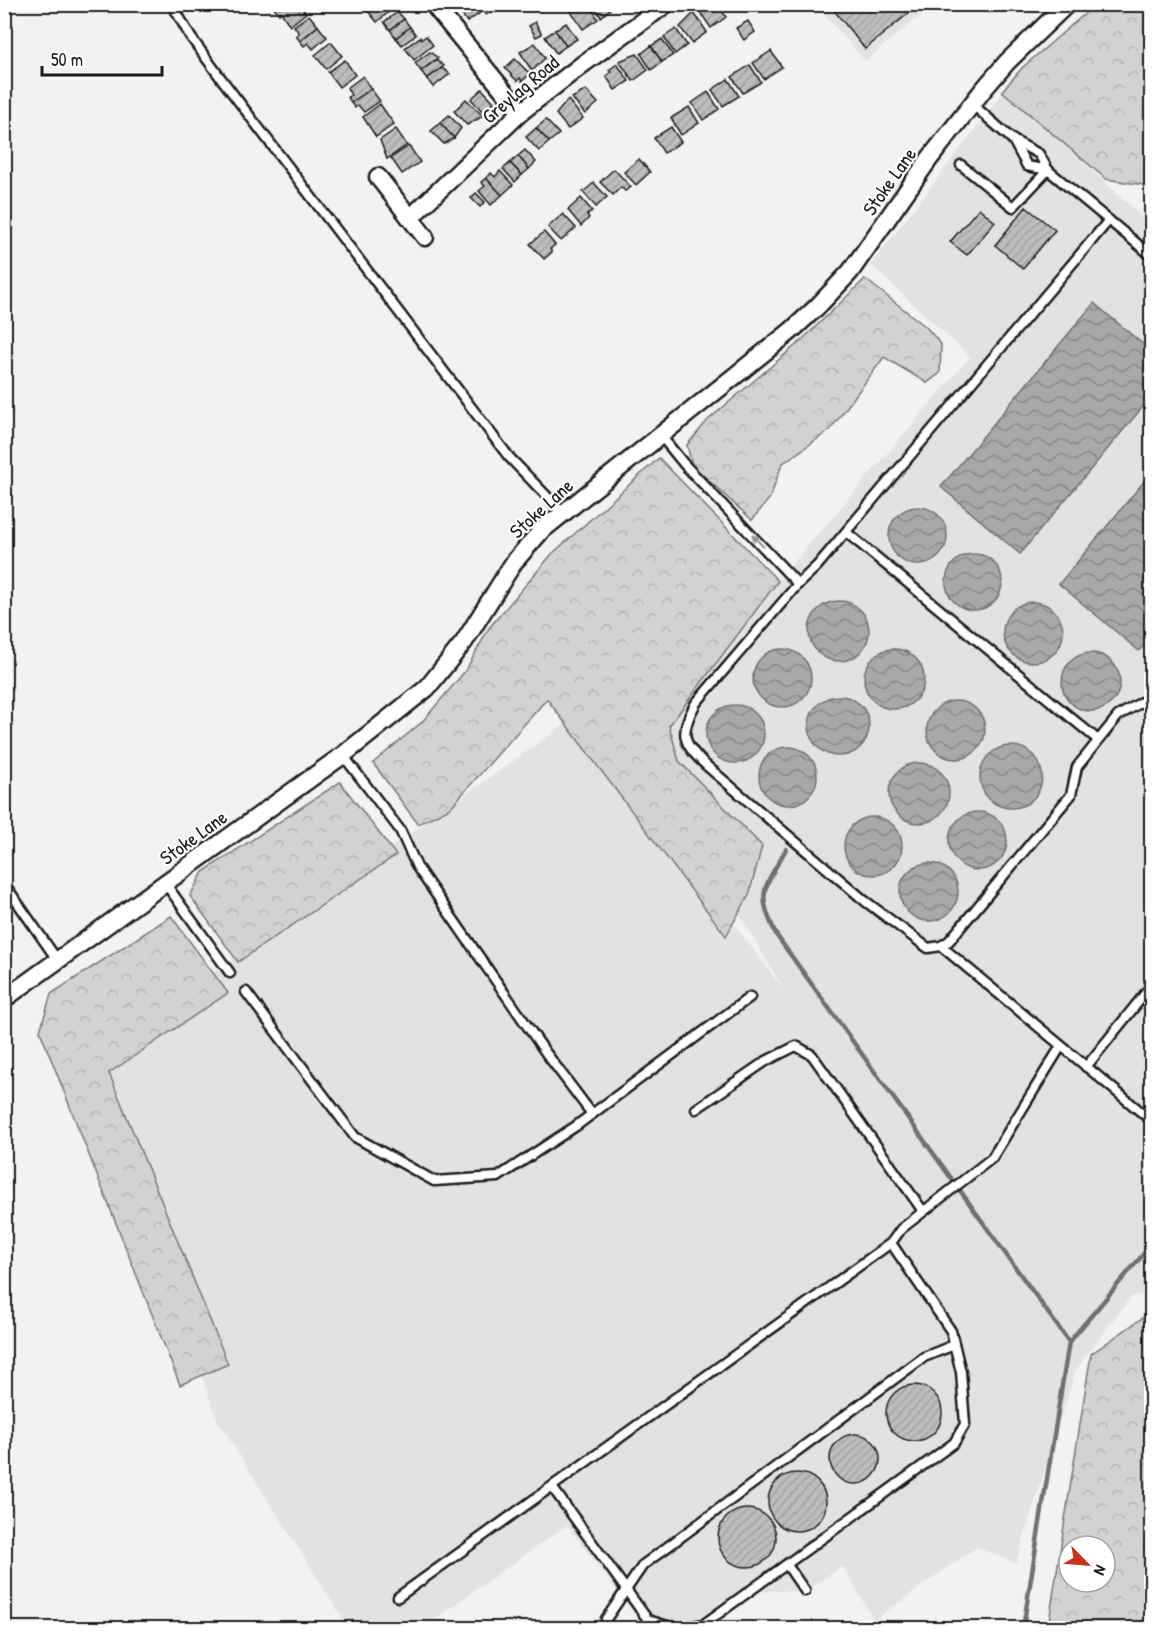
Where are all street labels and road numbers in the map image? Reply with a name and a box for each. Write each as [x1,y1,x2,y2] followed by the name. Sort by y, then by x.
[476,49,565,129] street label: Greylag Road
[856,142,922,220] street label: Stoke Lane
[503,472,579,544] street label: Stoke Lane
[154,803,232,871] street label: Stoke Lane

